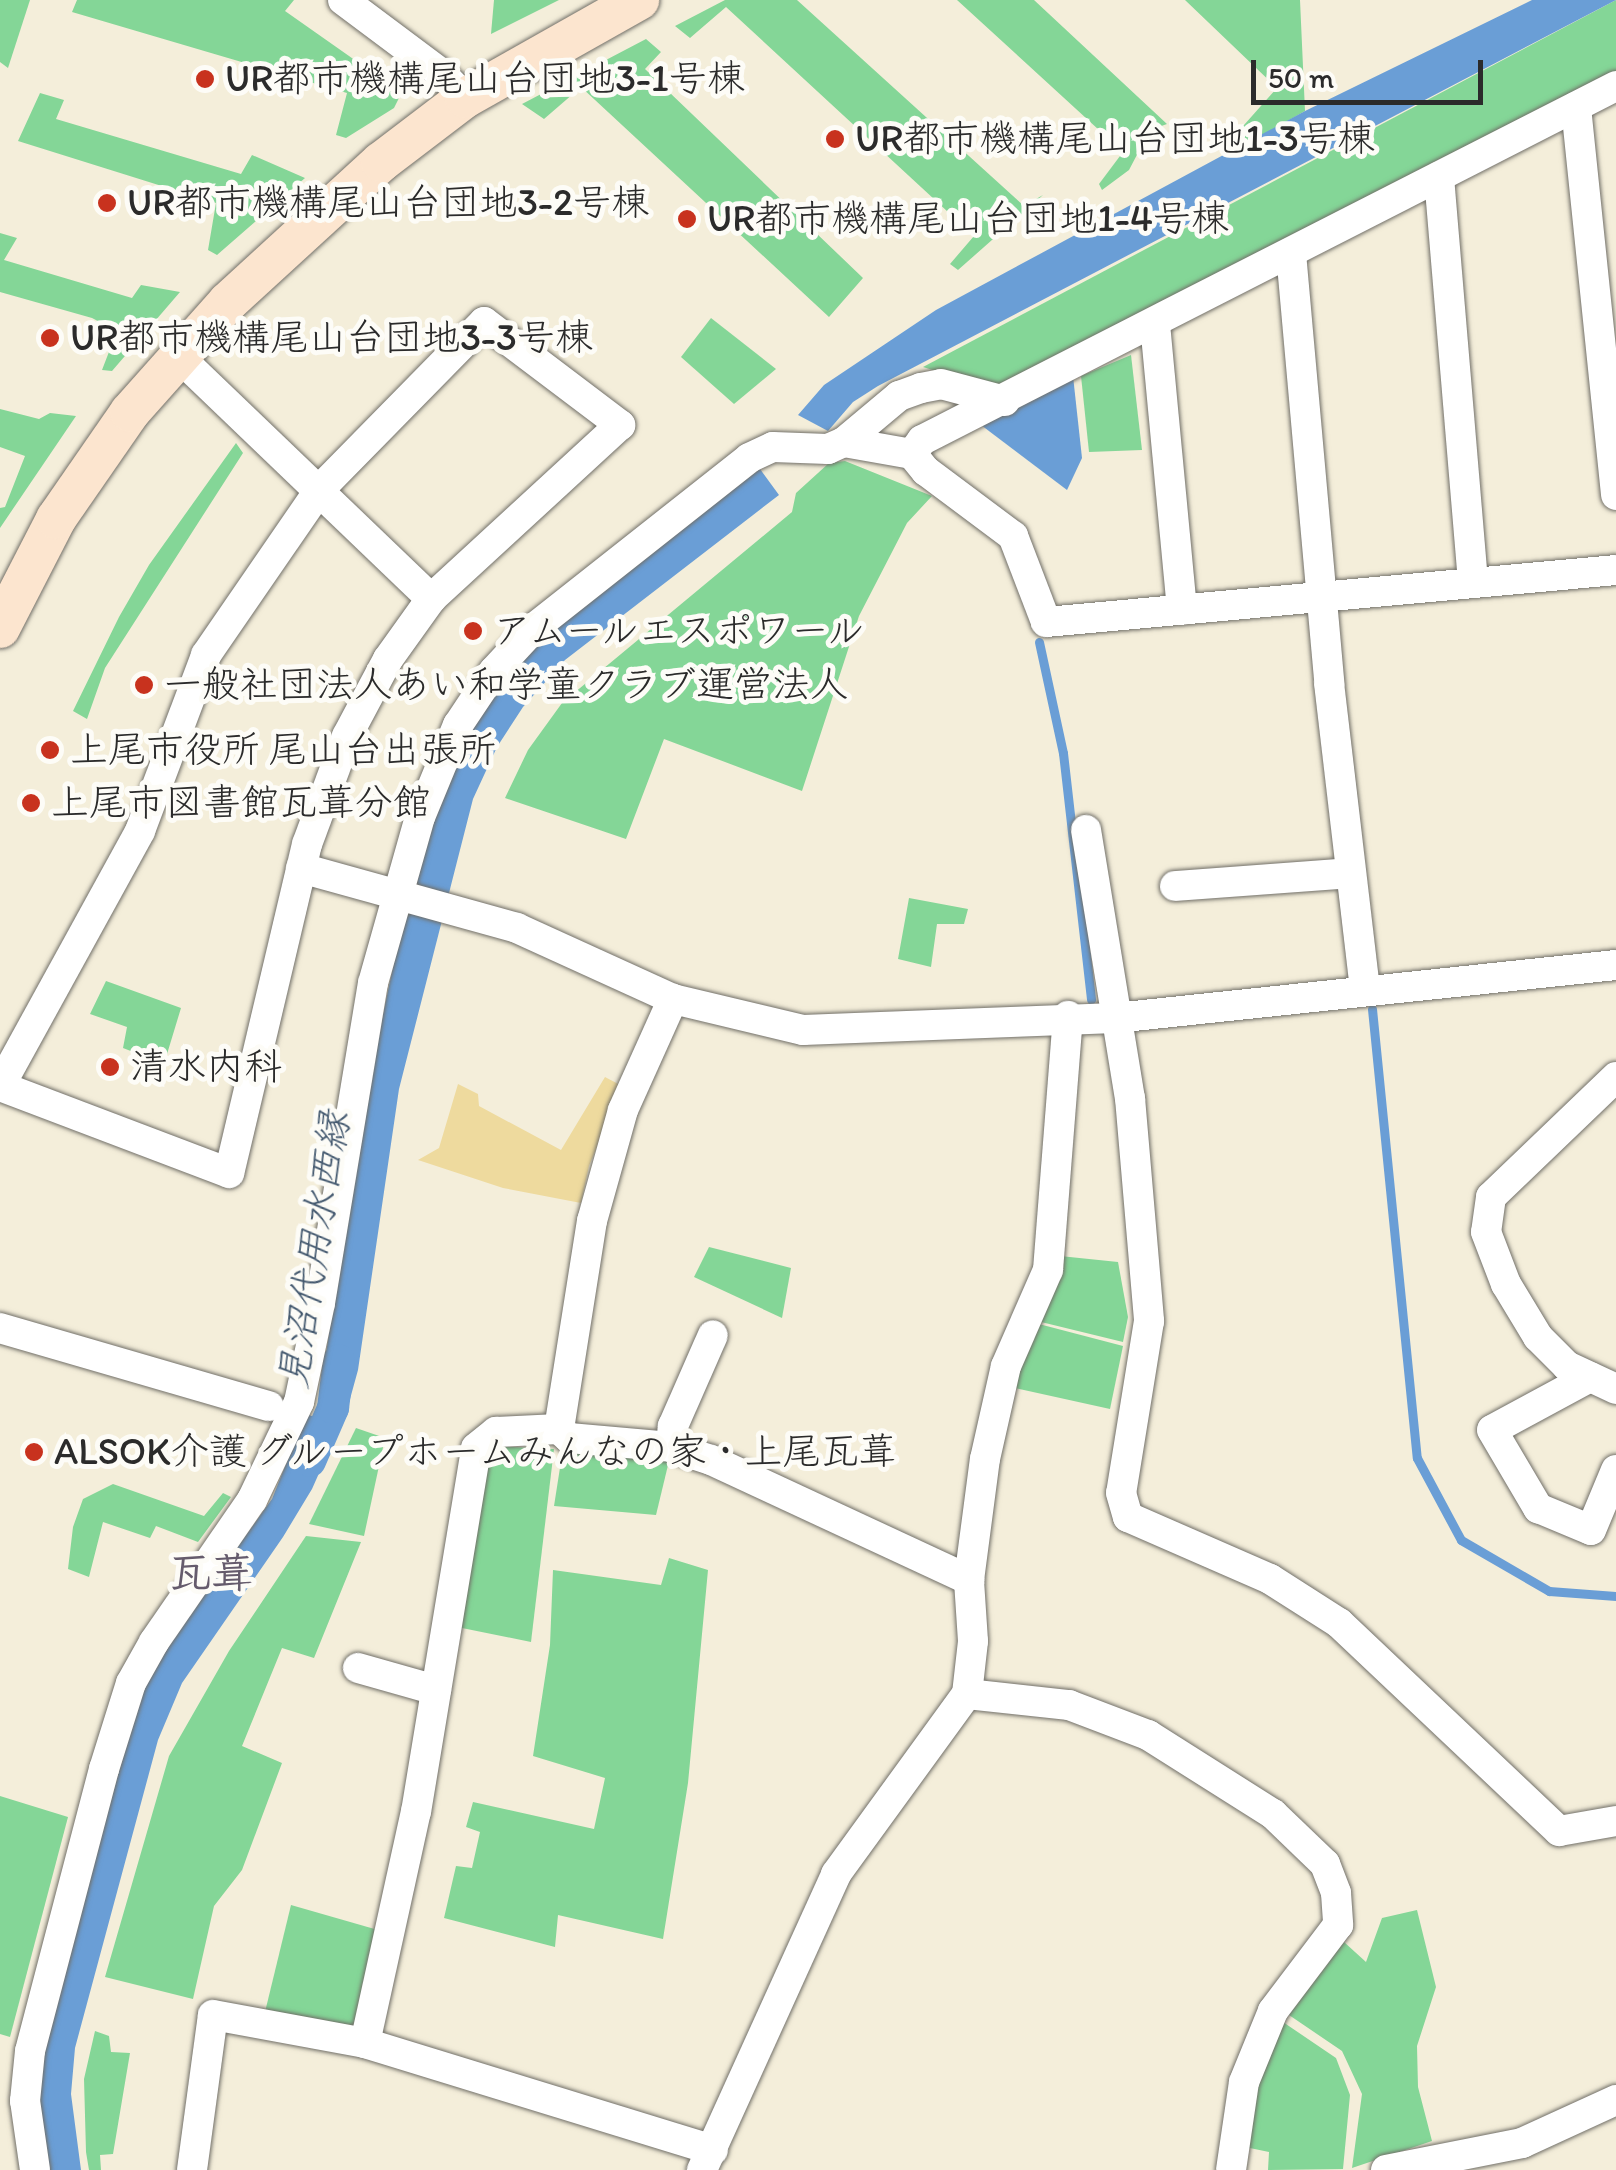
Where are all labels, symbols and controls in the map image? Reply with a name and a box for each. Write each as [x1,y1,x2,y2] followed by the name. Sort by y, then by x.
[1256,40,1488,102] scale bar
[225,56,745,102] place label: UR都市機構尾山台団地3-1号棟
[1268,59,1334,96] text: 50 m
[194,68,216,90] marker: UR都市機構尾山台団地3-1号棟
[855,116,1375,162] place label: UR都市機構尾山台団地1-3号棟
[824,128,846,150] marker: UR都市機構尾山台団地1-3号棟
[127,180,649,226] place label: UR都市機構尾山台団地3-2号棟
[96,192,118,214] marker: UR都市機構尾山台団地3-2号棟
[707,196,1229,242] place label: UR都市機構尾山台団地1-4号棟
[676,208,698,230] marker: UR都市機構尾山台団地1-4号棟
[70,315,593,361] place label: UR都市機構尾山台団地3-3号棟
[39,327,61,349] marker: UR都市機構尾山台団地3-3号棟
[493,608,871,654] place label: アムールエスポワール
[462,620,484,642] marker: アムールエスポワール
[164,662,848,708] place label: 一般社団法人あい和学童クラブ運営法人
[133,674,155,696] marker: 一般社団法人あい和学童クラブ運営法人
[70,727,497,773] place label: 上尾市役所 尾山台出張所
[39,739,61,761] marker: 上尾市役所 尾山台出張所
[51,780,431,826] place label: 上尾市図書館瓦葺分館
[20,792,42,814] marker: 上尾市図書館瓦葺分館
[130,1044,282,1090] place label: 清水内科
[99,1056,121,1078] marker: 清水内科
[267,1108,359,1392] water label: 見沼代用水西縁
[54,1429,903,1475] place label: ALSOK介護 グループホームみんなの家・上尾瓦葺
[23,1441,45,1463] marker: ALSOK介護 グループホームみんなの家・上尾瓦葺
[169,1548,253,1598] district label: 瓦葺

